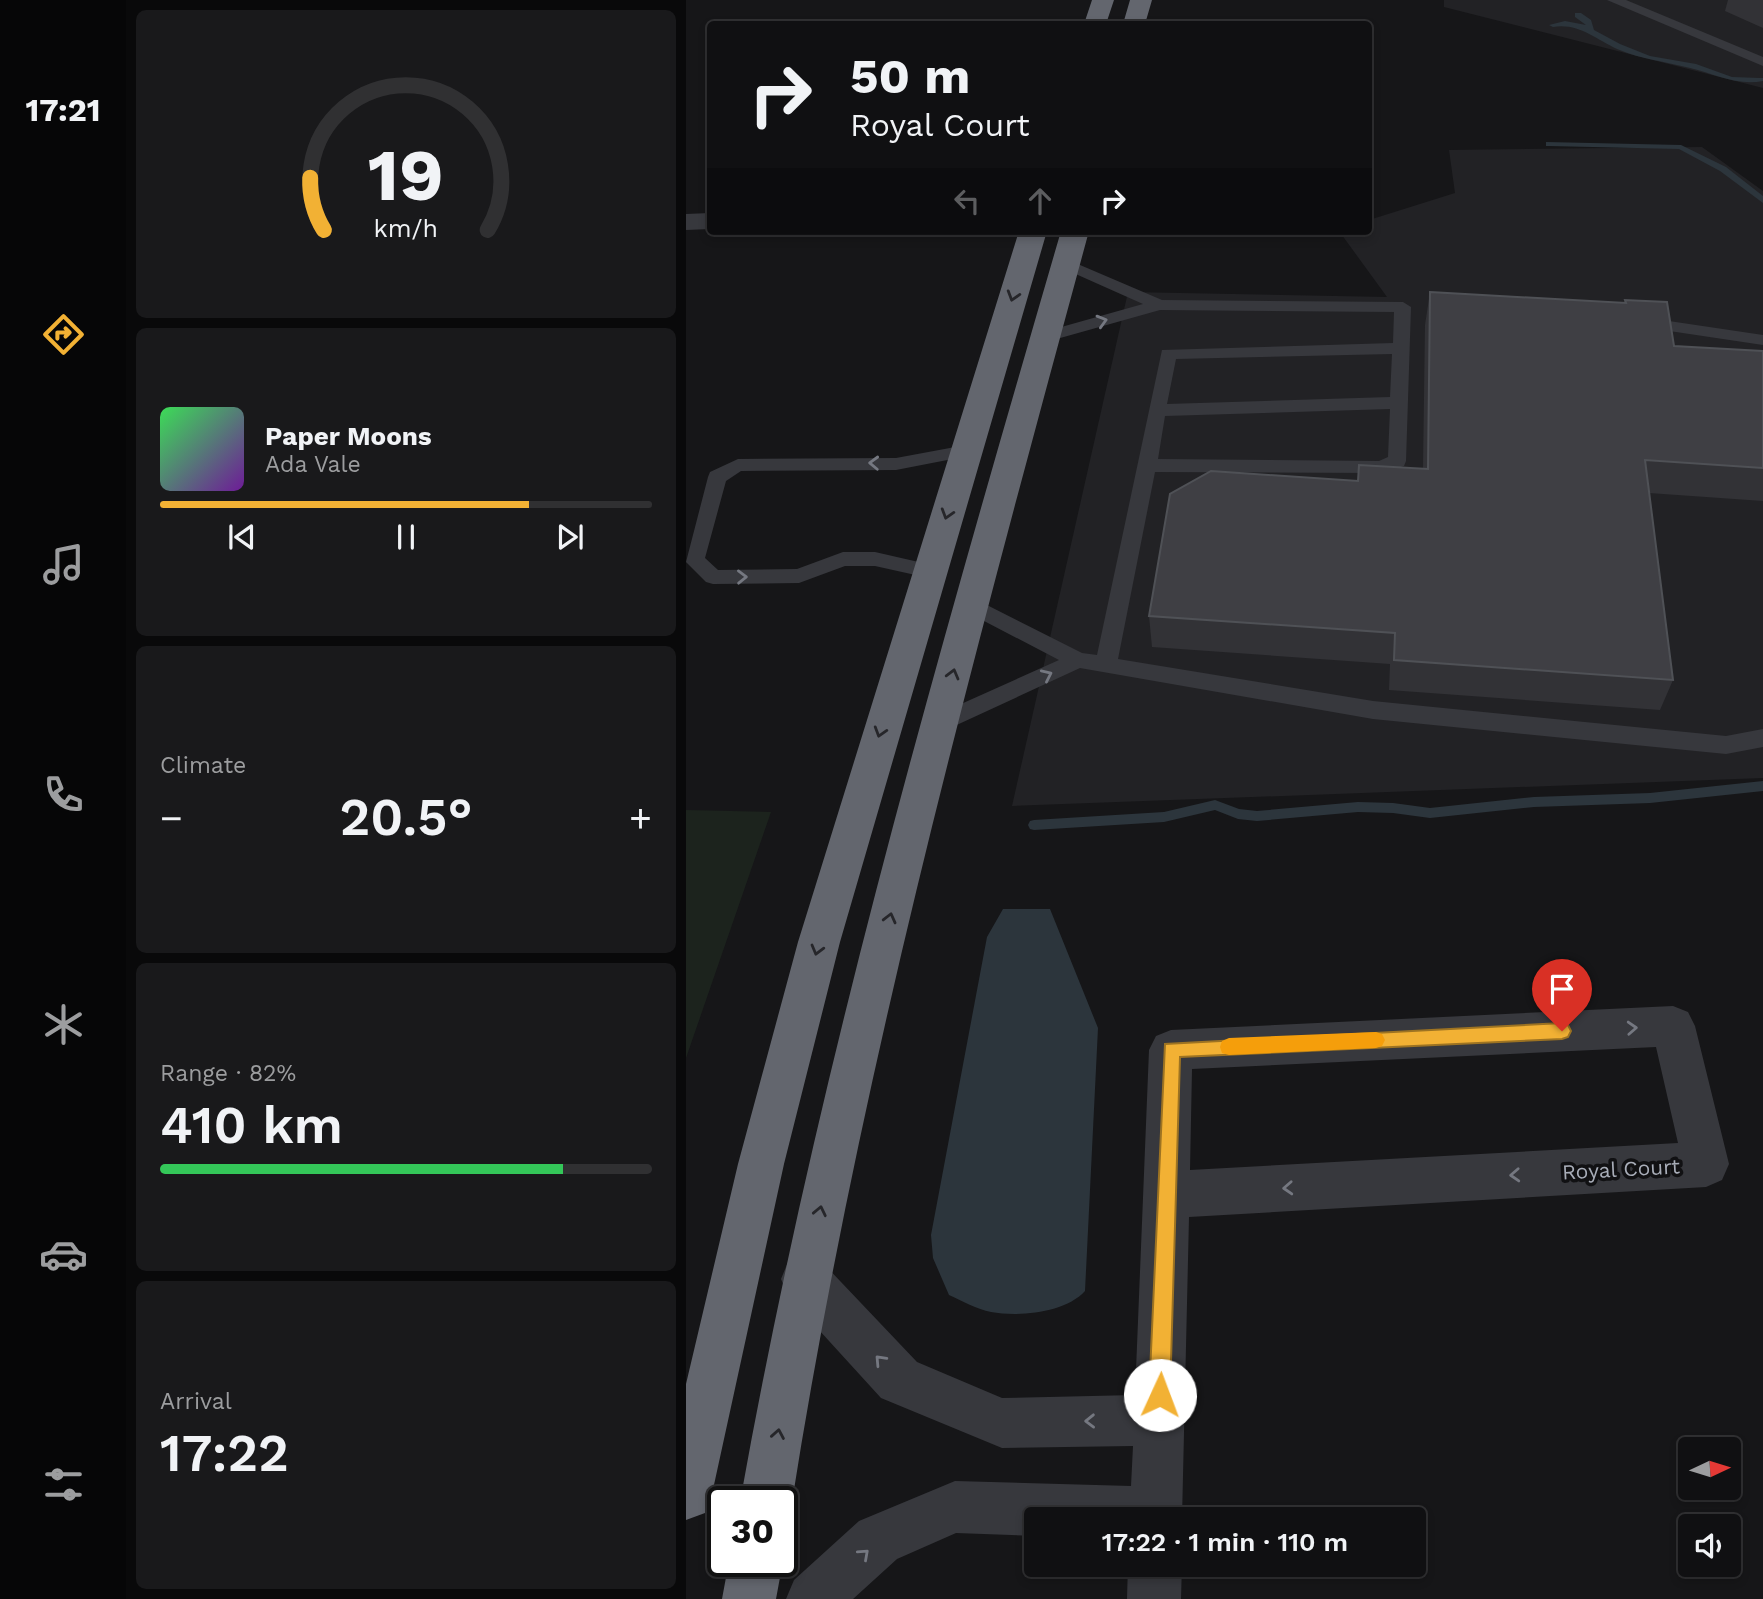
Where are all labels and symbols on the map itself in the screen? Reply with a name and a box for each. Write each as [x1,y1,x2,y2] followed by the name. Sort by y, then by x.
[1007,290,1021,302] one-way arrow
[1096,315,1108,330] one-way arrow
[869,455,879,471] one-way arrow
[940,508,955,520] one-way arrow
[737,569,748,585] one-way arrow
[945,668,960,680] one-way arrow
[1039,669,1052,683] one-way arrow
[874,725,889,737] one-way arrow
[882,912,896,924] one-way arrow
[811,944,825,956] one-way arrow
[1532,959,1592,1031] pin
[1627,1020,1638,1035] one-way arrow
[1561,1153,1681,1185] street label: Royal Court
[1509,1168,1520,1183] one-way arrow
[1282,1181,1293,1196] one-way arrow
[811,1205,826,1217] one-way arrow
[876,1355,889,1368] one-way arrow
[1123,1358,1197,1432] position arrow
[1085,1413,1095,1429] one-way arrow
[770,1428,785,1440] one-way arrow
[1678,1437,1741,1500] north arrow
[707,1486,798,1577] speed limit sign: 30
[855,1549,868,1562] one-way arrow

